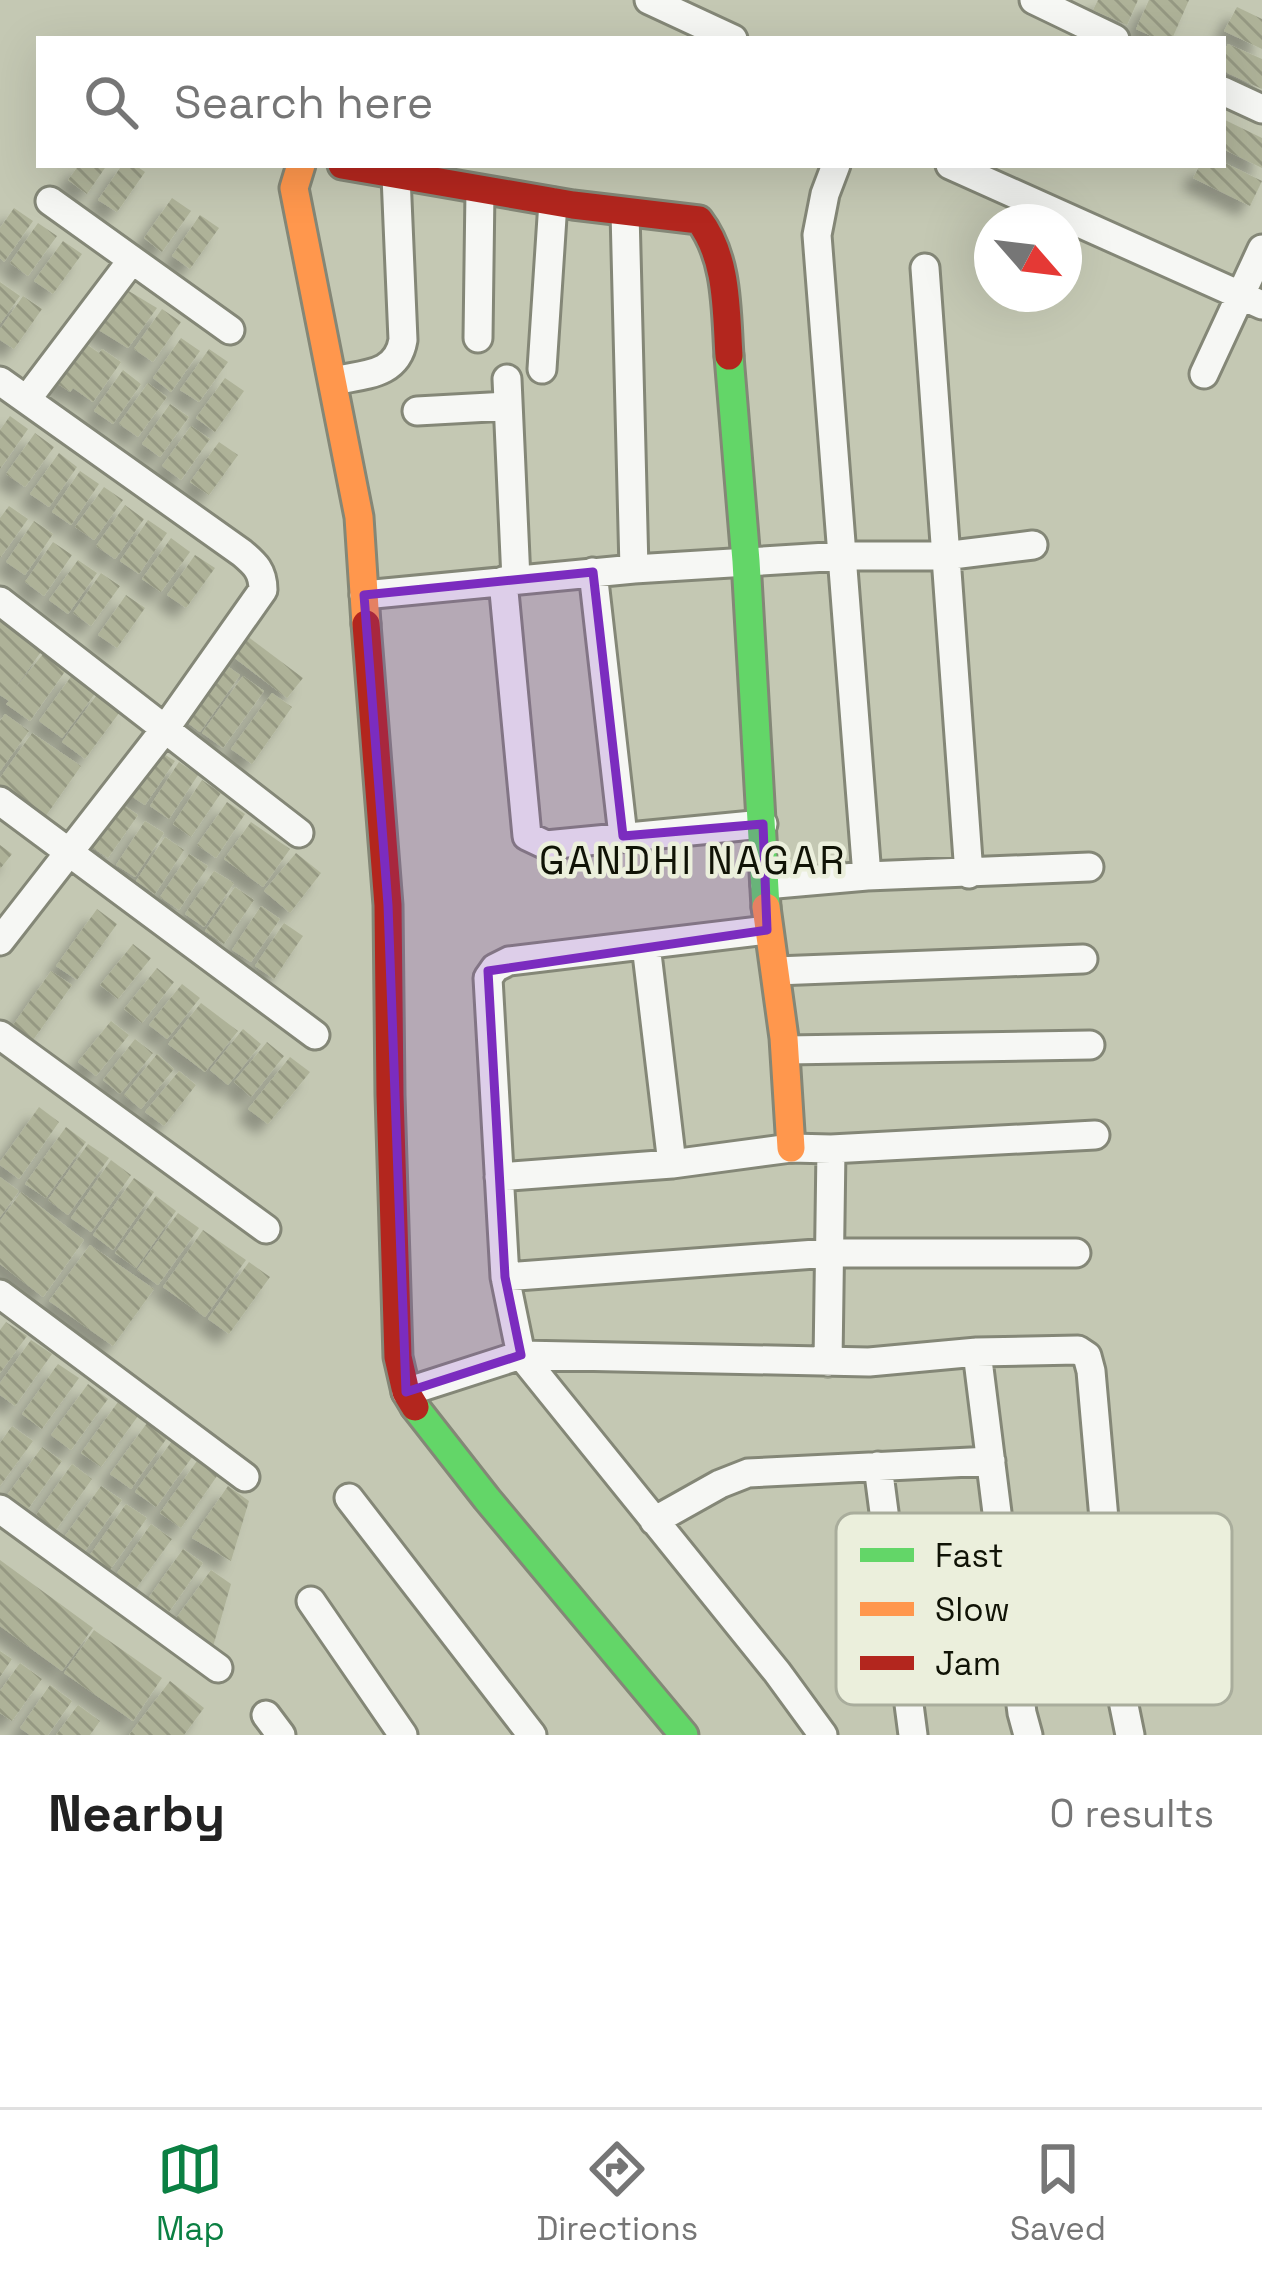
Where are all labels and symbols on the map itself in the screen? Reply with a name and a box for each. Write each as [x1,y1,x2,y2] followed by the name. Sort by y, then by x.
[974,204,1082,312] north arrow
[539,836,847,885] district label: GANDHI NAGAR
[836,1513,1232,1705] legend
[935,1535,1004,1577] text: Fast
[935,1589,1010,1631] text: Slow
[935,1643,1001,1685] text: Jam

